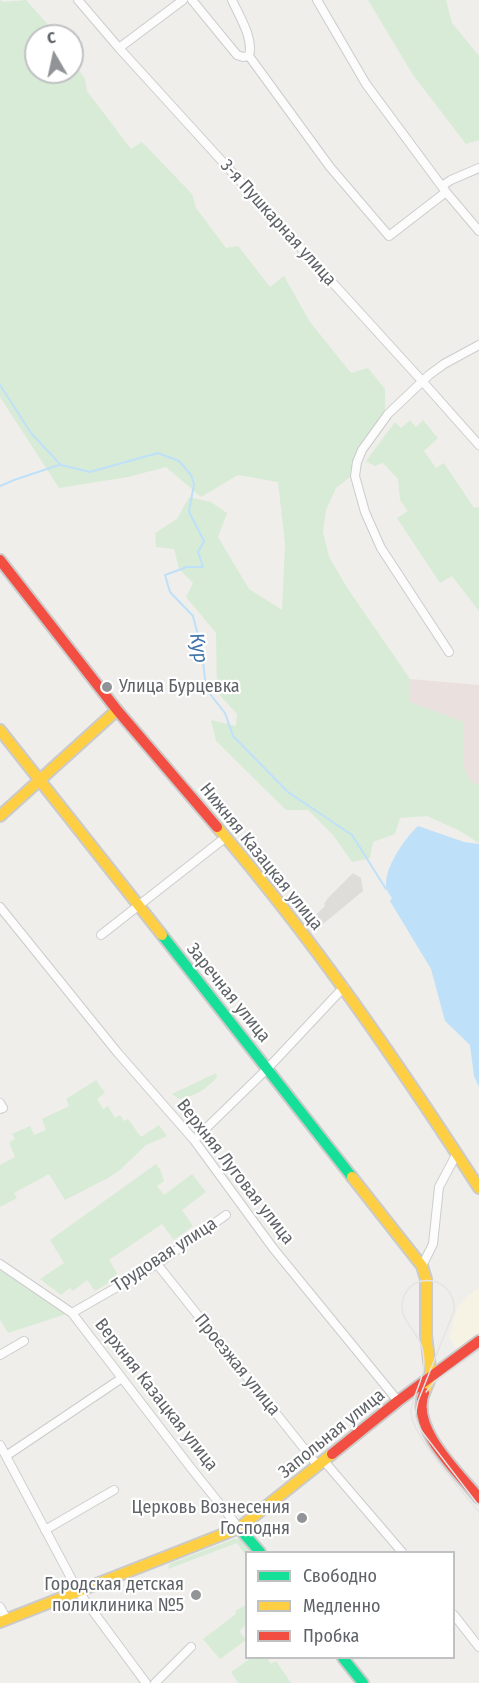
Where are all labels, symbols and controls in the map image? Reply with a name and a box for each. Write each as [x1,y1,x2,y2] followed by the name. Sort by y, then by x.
[24,24,84,84] north arrow
[46,28,57,48] text: С
[216,155,340,291] street label: 3-я Пушкарная улица
[184,631,212,665] water label: Кур
[119,676,240,698] place label: Улица Бурцевка
[100,680,114,694] marker: Улица Бурцевка
[195,779,327,935] street label: Нижняя Казацкая улица
[181,939,275,1047] street label: Заречная улица
[172,1095,298,1249] street label: Верхняя Луговая улица
[109,1213,221,1297] street label: Трудовая улица
[189,1310,285,1420] street label: Проезжая улица
[90,1315,222,1475] street label: Верхняя Казацкая улица
[275,1385,389,1483] street label: Запольная улица
[132,1497,290,1540] place label: Церковь Вознесения Господня
[295,1511,309,1525] marker: Церковь Вознесения Господня
[245,1551,455,1659] legend
[303,1565,377,1587] text: Свободно
[44,1574,184,1616] place label: Городская детская поликлиника №5
[189,1588,203,1602] marker: Городская детская поликлиника №5
[303,1595,381,1617] text: Медленно
[303,1625,359,1647] text: Пробка

